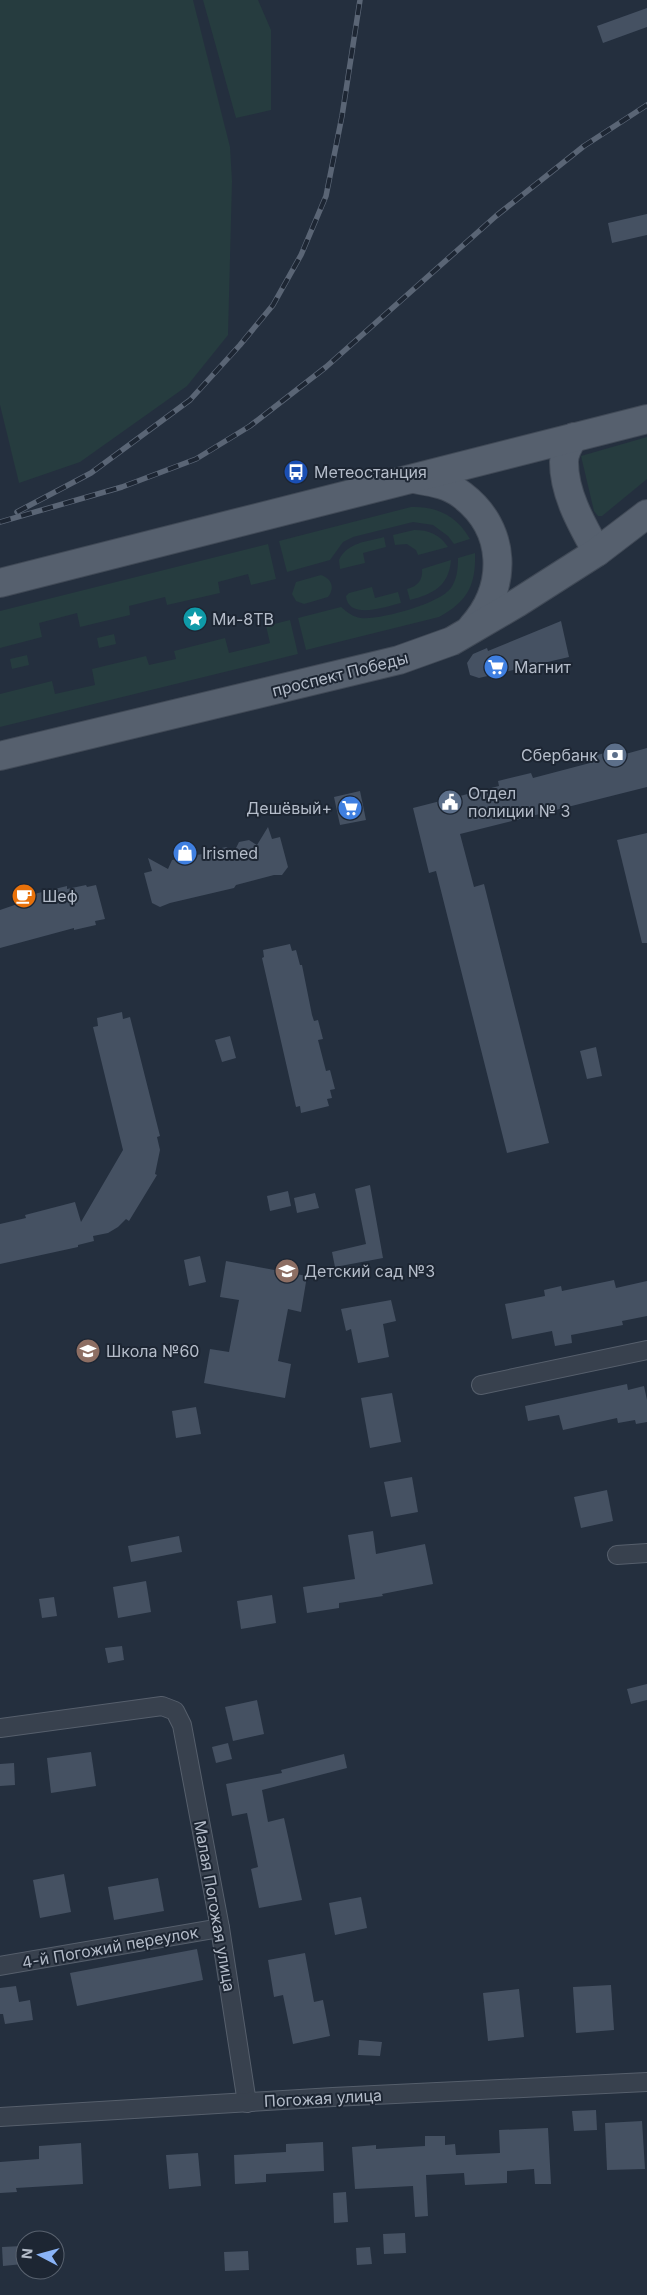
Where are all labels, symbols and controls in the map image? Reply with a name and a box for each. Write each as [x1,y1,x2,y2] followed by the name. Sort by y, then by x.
[283,459,309,485] bus stop icon: Метеостанция
[314,462,427,482] place label: Метеостанция
[182,606,208,632] place icon: Ми-8ТВ
[212,609,274,629] place label: Ми-8ТВ
[270,647,410,701] street label: проспект Победы
[483,654,509,680] supermarket icon: Магнит
[514,657,572,677] place label: Магнит
[602,742,628,768] bank icon: Сбербанк
[521,745,598,765] place label: Сбербанк
[468,783,571,821] place label: Отдел полиции № 3
[437,789,463,815] public building icon: Отдел полиции № 3
[337,795,363,821] supermarket icon: Дешёвый+
[246,798,332,818] place label: Дешёвый+
[172,840,198,866] shop icon: Irismed
[202,843,258,863] place label: Irismed
[11,883,37,909] cafe icon: Шеф
[42,886,78,906] place label: Шеф
[274,1258,300,1284] school or university icon: Детский сад №3
[304,1261,435,1281] place label: Детский сад №3
[75,1338,101,1364] school or university icon: Школа №60
[106,1341,199,1361] place label: Школа №60
[190,1819,240,1993] street label: Малая Погожая улица
[20,1922,200,1972] street label: 4-й Погожий переулок
[263,2085,383,2111] street label: Погожая улица
[15,2230,65,2280] north arrow
[18,2247,36,2260] text: N

